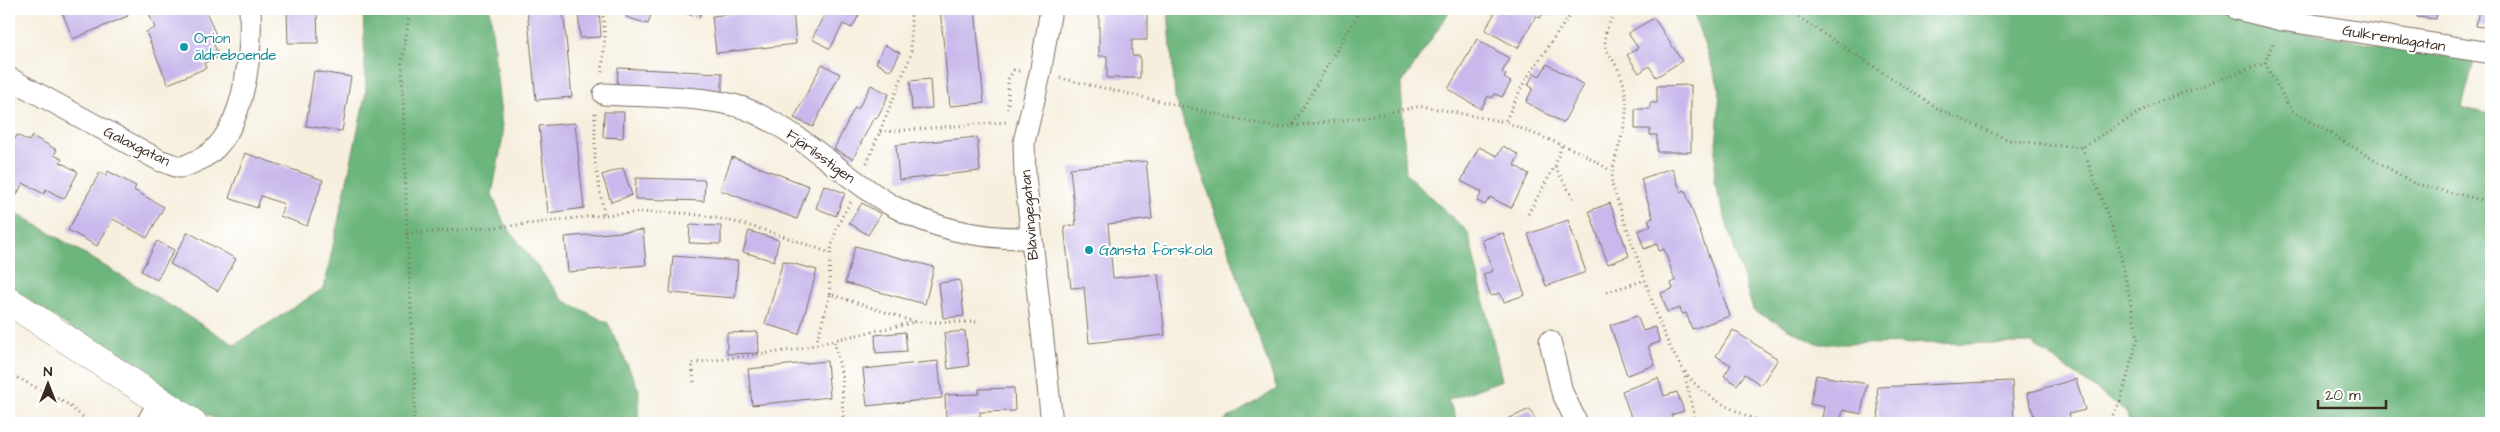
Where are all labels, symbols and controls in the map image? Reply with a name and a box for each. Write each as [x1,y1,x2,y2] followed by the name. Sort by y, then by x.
[2341,20,2448,58] street label: Gulkremlagatan
[194,28,276,66] place label: Orion äldreboende
[178,41,190,53] marker: Orion äldreboende
[100,121,174,173] street label: Galaxgatan
[781,124,860,190] street label: Fjärilsstigen
[1015,168,1045,261] street label: Blåvingegatan
[1099,240,1213,261] place label: Gånsta förskola
[1083,244,1095,256] marker: Gånsta förskola
[22,360,72,410] north arrow
[44,362,53,382] text: N
[2318,377,2385,409] scale bar
[2325,385,2361,406] text: 20 m

